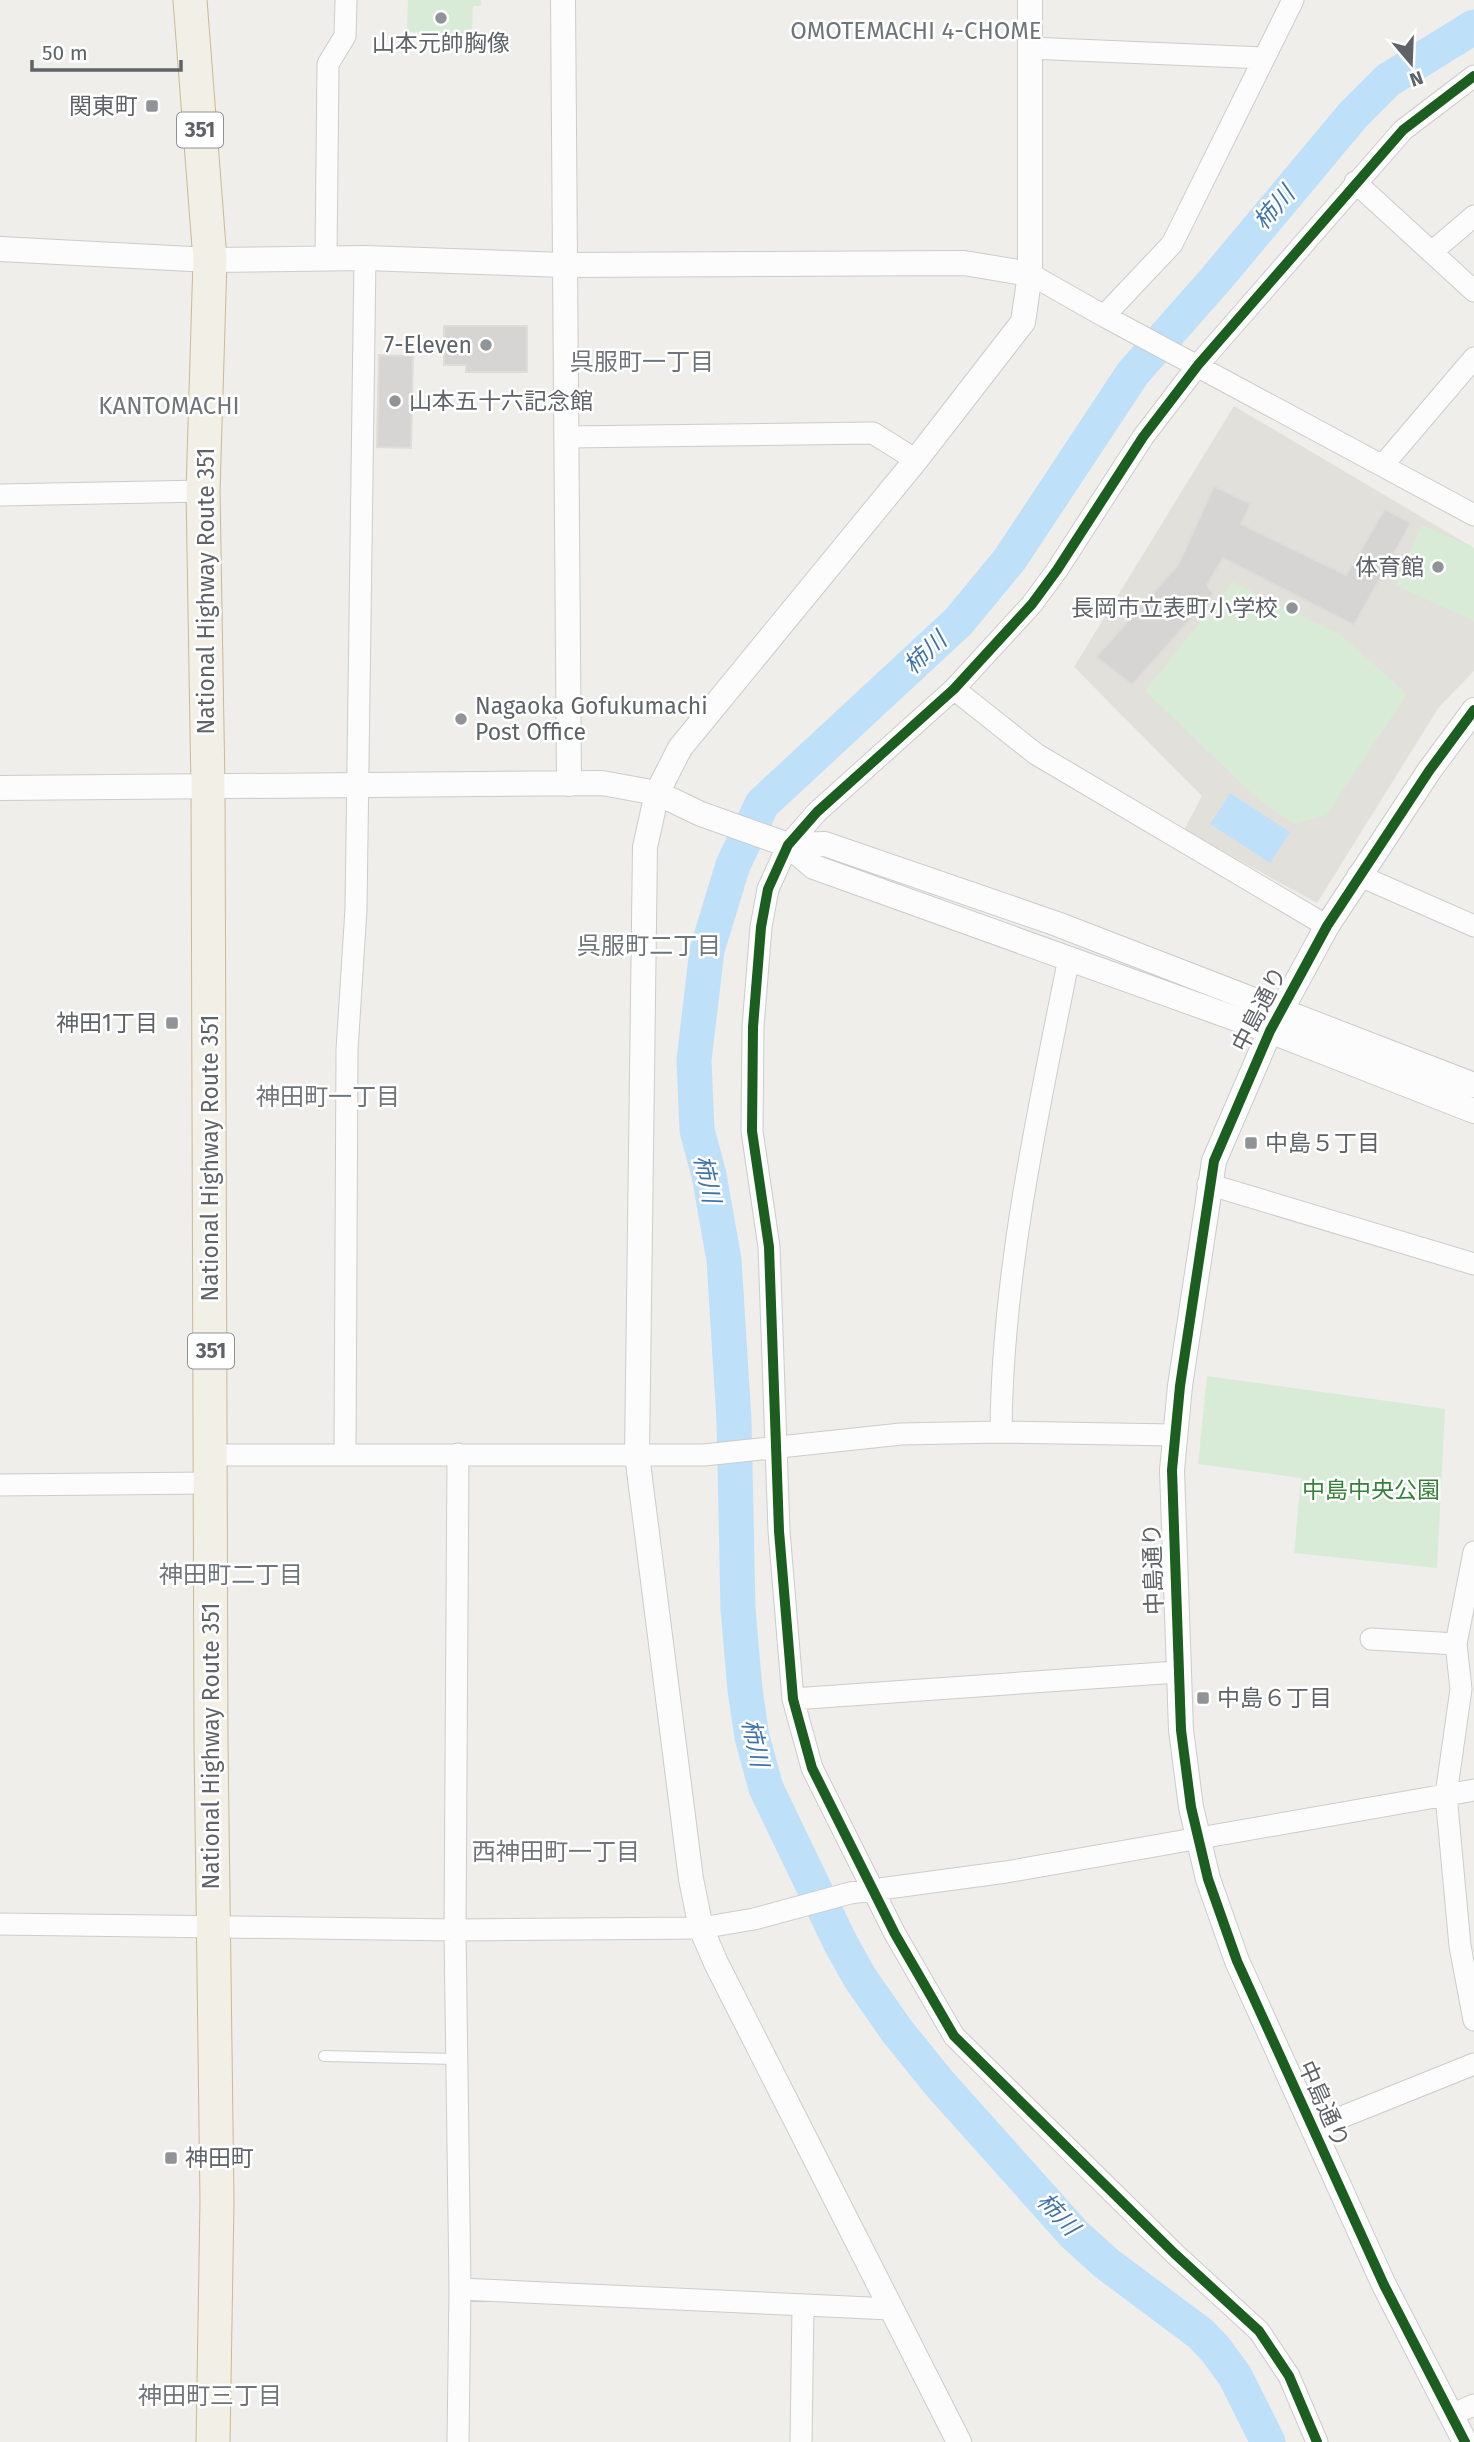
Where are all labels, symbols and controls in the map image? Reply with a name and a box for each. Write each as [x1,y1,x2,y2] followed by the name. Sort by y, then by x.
[433,10,449,26] marker: 山本元帥胸像
[790,17,1042,45] district label: OMOTEMACHI 4-CHOME
[32,28,180,72] scale bar
[1376,28,1446,98] north arrow
[372,29,510,57] place label: 山本元帥胸像
[42,40,88,66] text: 50 m
[1407,66,1426,92] text: N
[69,92,138,120] place label: 関東町
[144,98,160,114] marker: 関東町
[177,113,223,148] road number: 351
[1248,178,1302,235] water label: 柿川
[384,331,472,359] place label: 7-Eleven
[478,337,494,353] marker: 7-Eleven
[570,348,714,376] district label: 呉服町一丁目
[409,387,593,415] place label: 山本五十六記念館
[98,392,240,420] district label: KANTOMACHI
[387,393,403,409] marker: 山本五十六記念館
[192,447,220,735] street label: National Highway Route 351
[1355,553,1424,581] place label: 体育館
[1430,559,1446,575] marker: 体育館
[1071,594,1278,622] place label: 長岡市立表町小学校
[1284,600,1300,616] marker: 長岡市立表町小学校
[898,624,954,680] water label: 柿川
[475,692,708,746] place label: Nagaoka Gofukumachi Post Office
[453,711,469,727] marker: Nagaoka Gofukumachi Post Office
[577,932,721,960] district label: 呉服町二丁目
[1226,962,1292,1056] street label: 中島通り
[56,1009,158,1037] place label: 神田1丁目
[196,1014,224,1302] street label: National Highway Route 351
[164,1015,180,1031] marker: 神田1丁目
[256,1083,400,1111] district label: 神田町一丁目
[1265,1129,1380,1157] place label: 中島５丁目
[1243,1135,1259,1151] marker: 中島５丁目
[688,1153,726,1208] water label: 柿川
[188,1334,234,1368] road number: 351
[1302,1476,1440,1504] park label: 中島中央公園
[1137,1523,1169,1615] street label: 中島通り
[159,1561,303,1589] district label: 神田町二丁目
[197,1602,225,1890] street label: National Highway Route 351
[1217,1684,1332,1712] place label: 中島６丁目
[1195,1690,1211,1706] marker: 中島６丁目
[736,1717,774,1772] water label: 柿川
[472,1838,640,1866] district label: 西神田町一丁目
[1293,2056,1355,2152] street label: 中島通り
[185,2144,254,2172] place label: 神田町
[163,2150,179,2166] marker: 神田町
[1031,2187,1087,2243] water label: 柿川
[138,2382,282,2410] district label: 神田町三丁目

